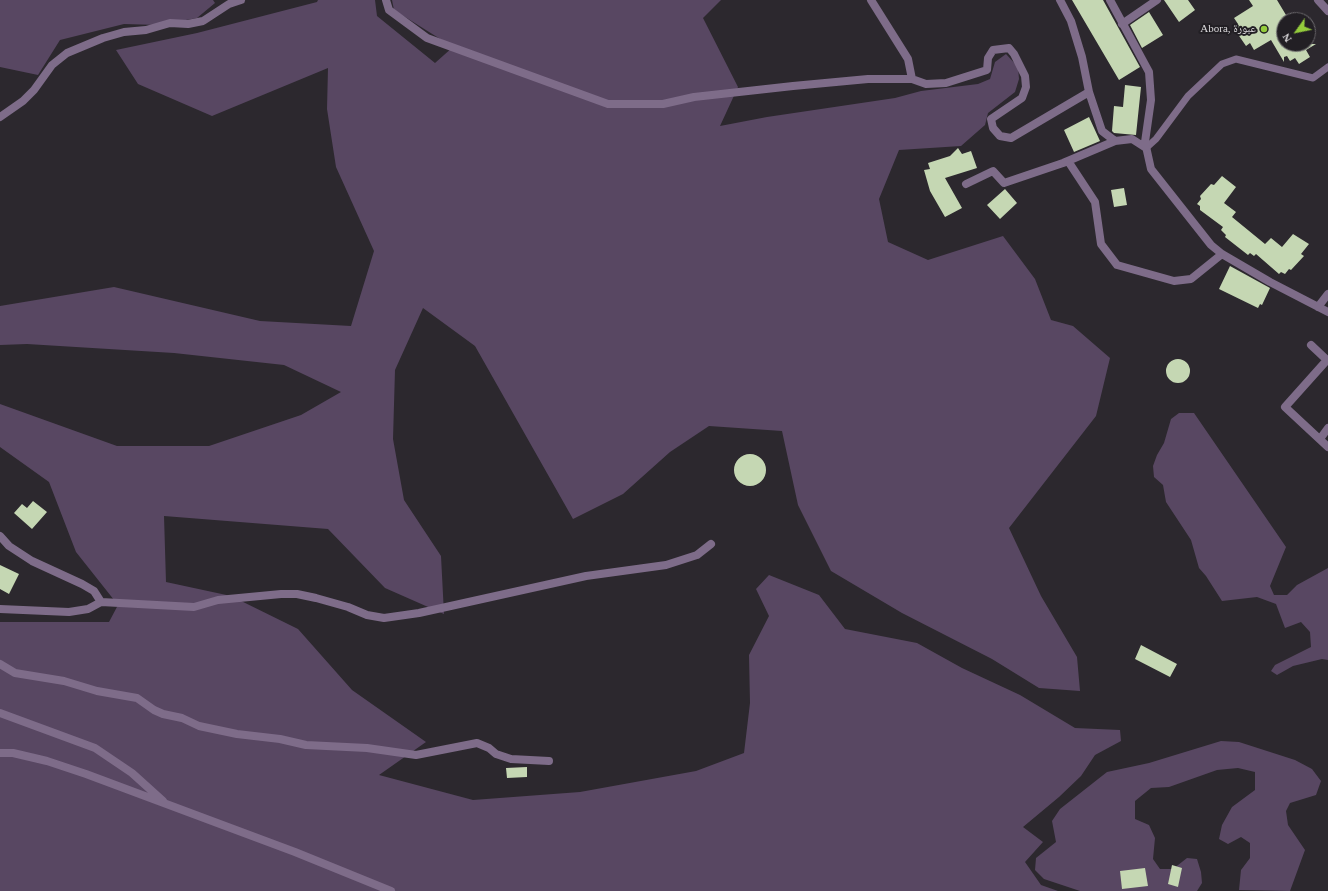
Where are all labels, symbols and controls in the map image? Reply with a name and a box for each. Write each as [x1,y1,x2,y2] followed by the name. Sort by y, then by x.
[1276,12,1316,52] north arrow
[1200,22,1256,36] place label: Abora, عبورة
[1259,24,1269,34] marker: Abora, عبورة
[1280,31,1294,45] text: N

